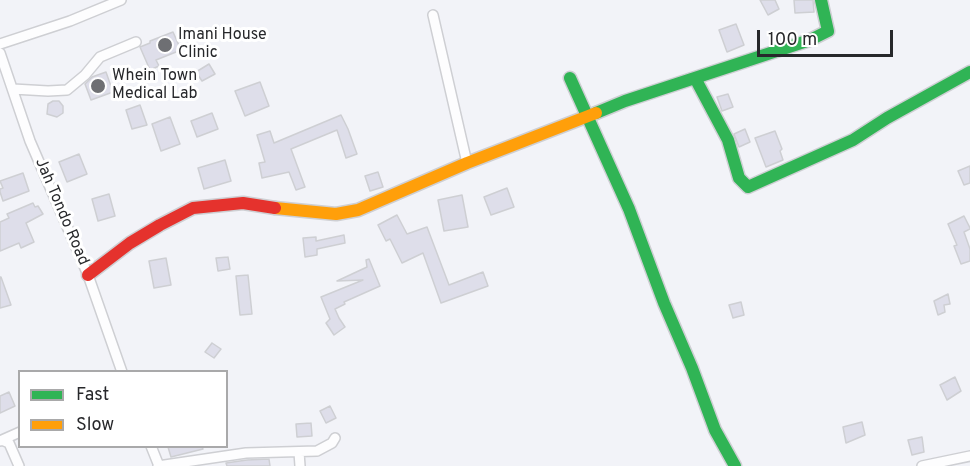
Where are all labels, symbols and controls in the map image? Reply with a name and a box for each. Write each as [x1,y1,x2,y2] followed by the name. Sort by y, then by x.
[760,18,896,56] scale bar
[178,26,267,64] place label: Imani House Clinic
[768,29,817,52] text: 100 m
[156,36,174,54] marker: Imani House Clinic
[112,67,197,105] place label: Whein Town Medical Lab
[89,77,107,95] marker: Whein Town Medical Lab
[30,155,92,269] street label: Jah Tondo Road
[18,370,228,448] legend
[76,384,109,407] text: Fast
[76,414,114,437] text: Slow

